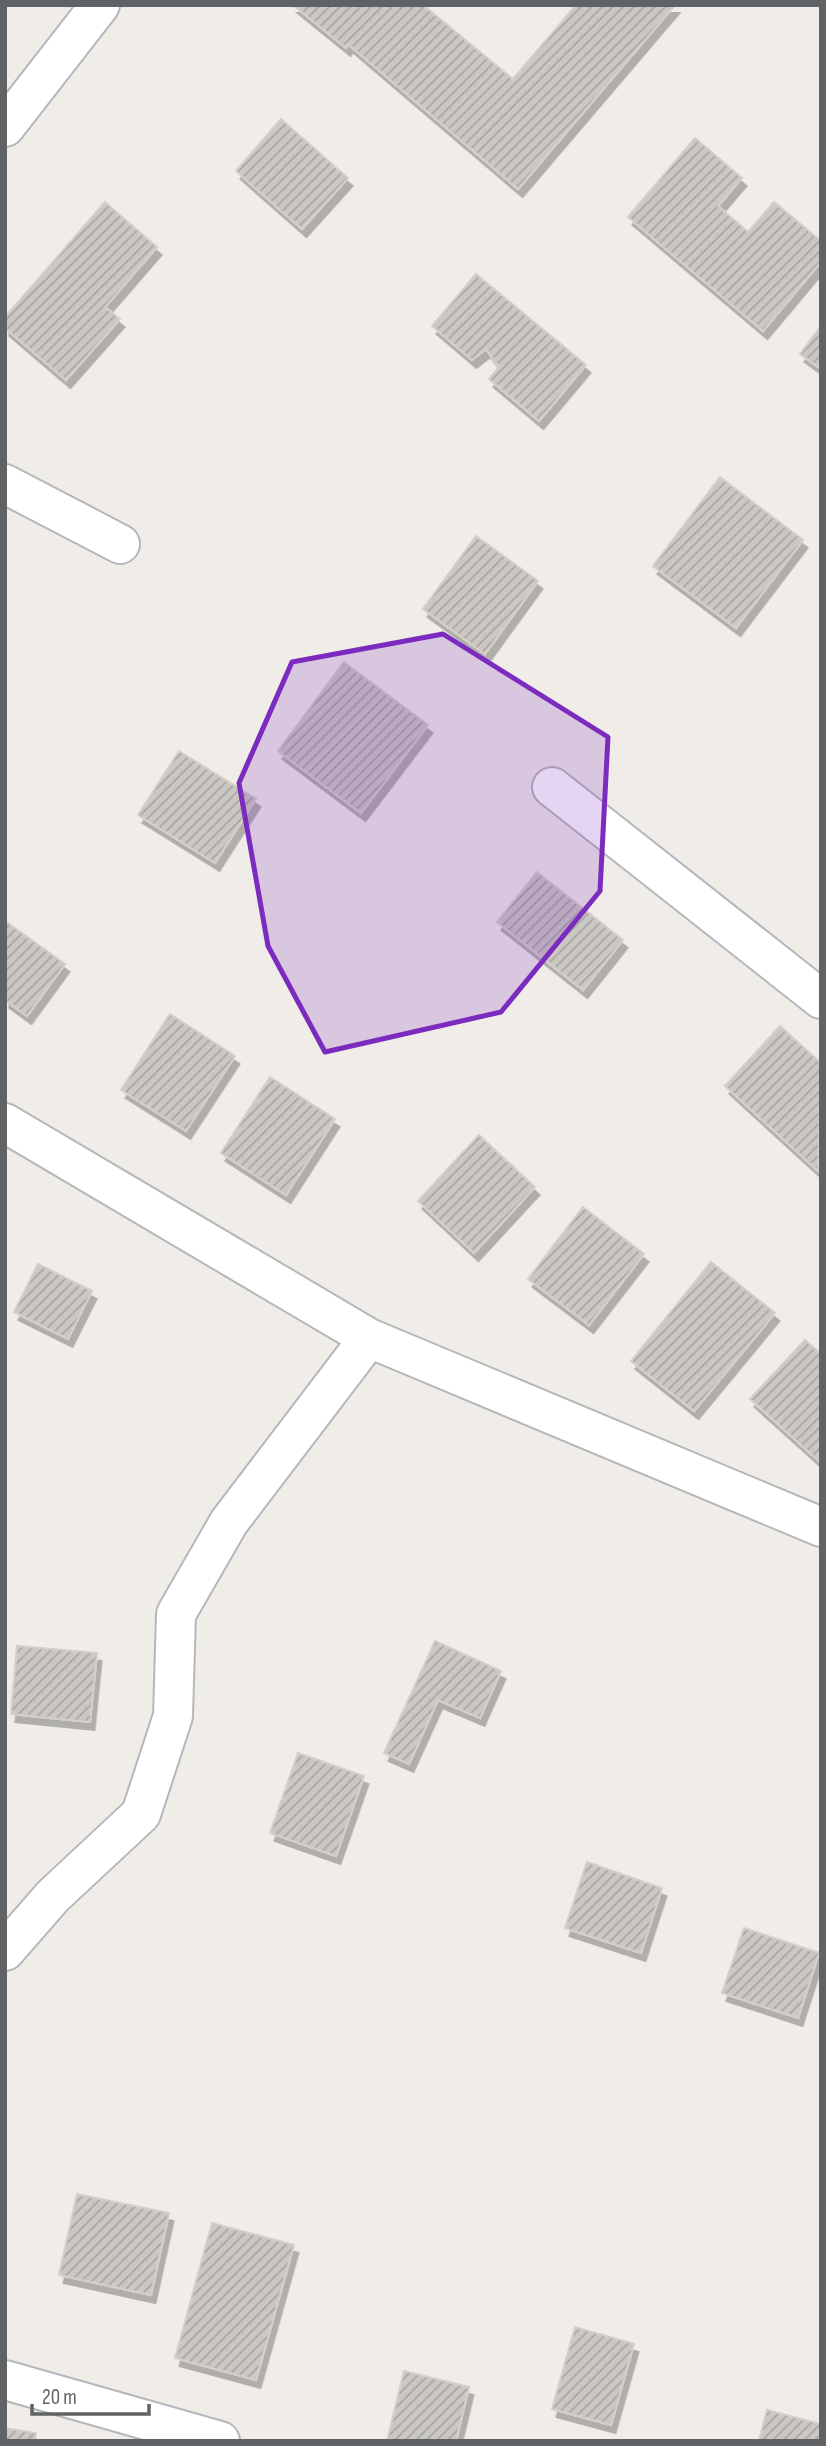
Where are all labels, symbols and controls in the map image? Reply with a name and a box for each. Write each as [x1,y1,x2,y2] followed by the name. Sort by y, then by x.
[32,2372,149,2416] scale bar
[42,2385,77,2410] text: 20 m

